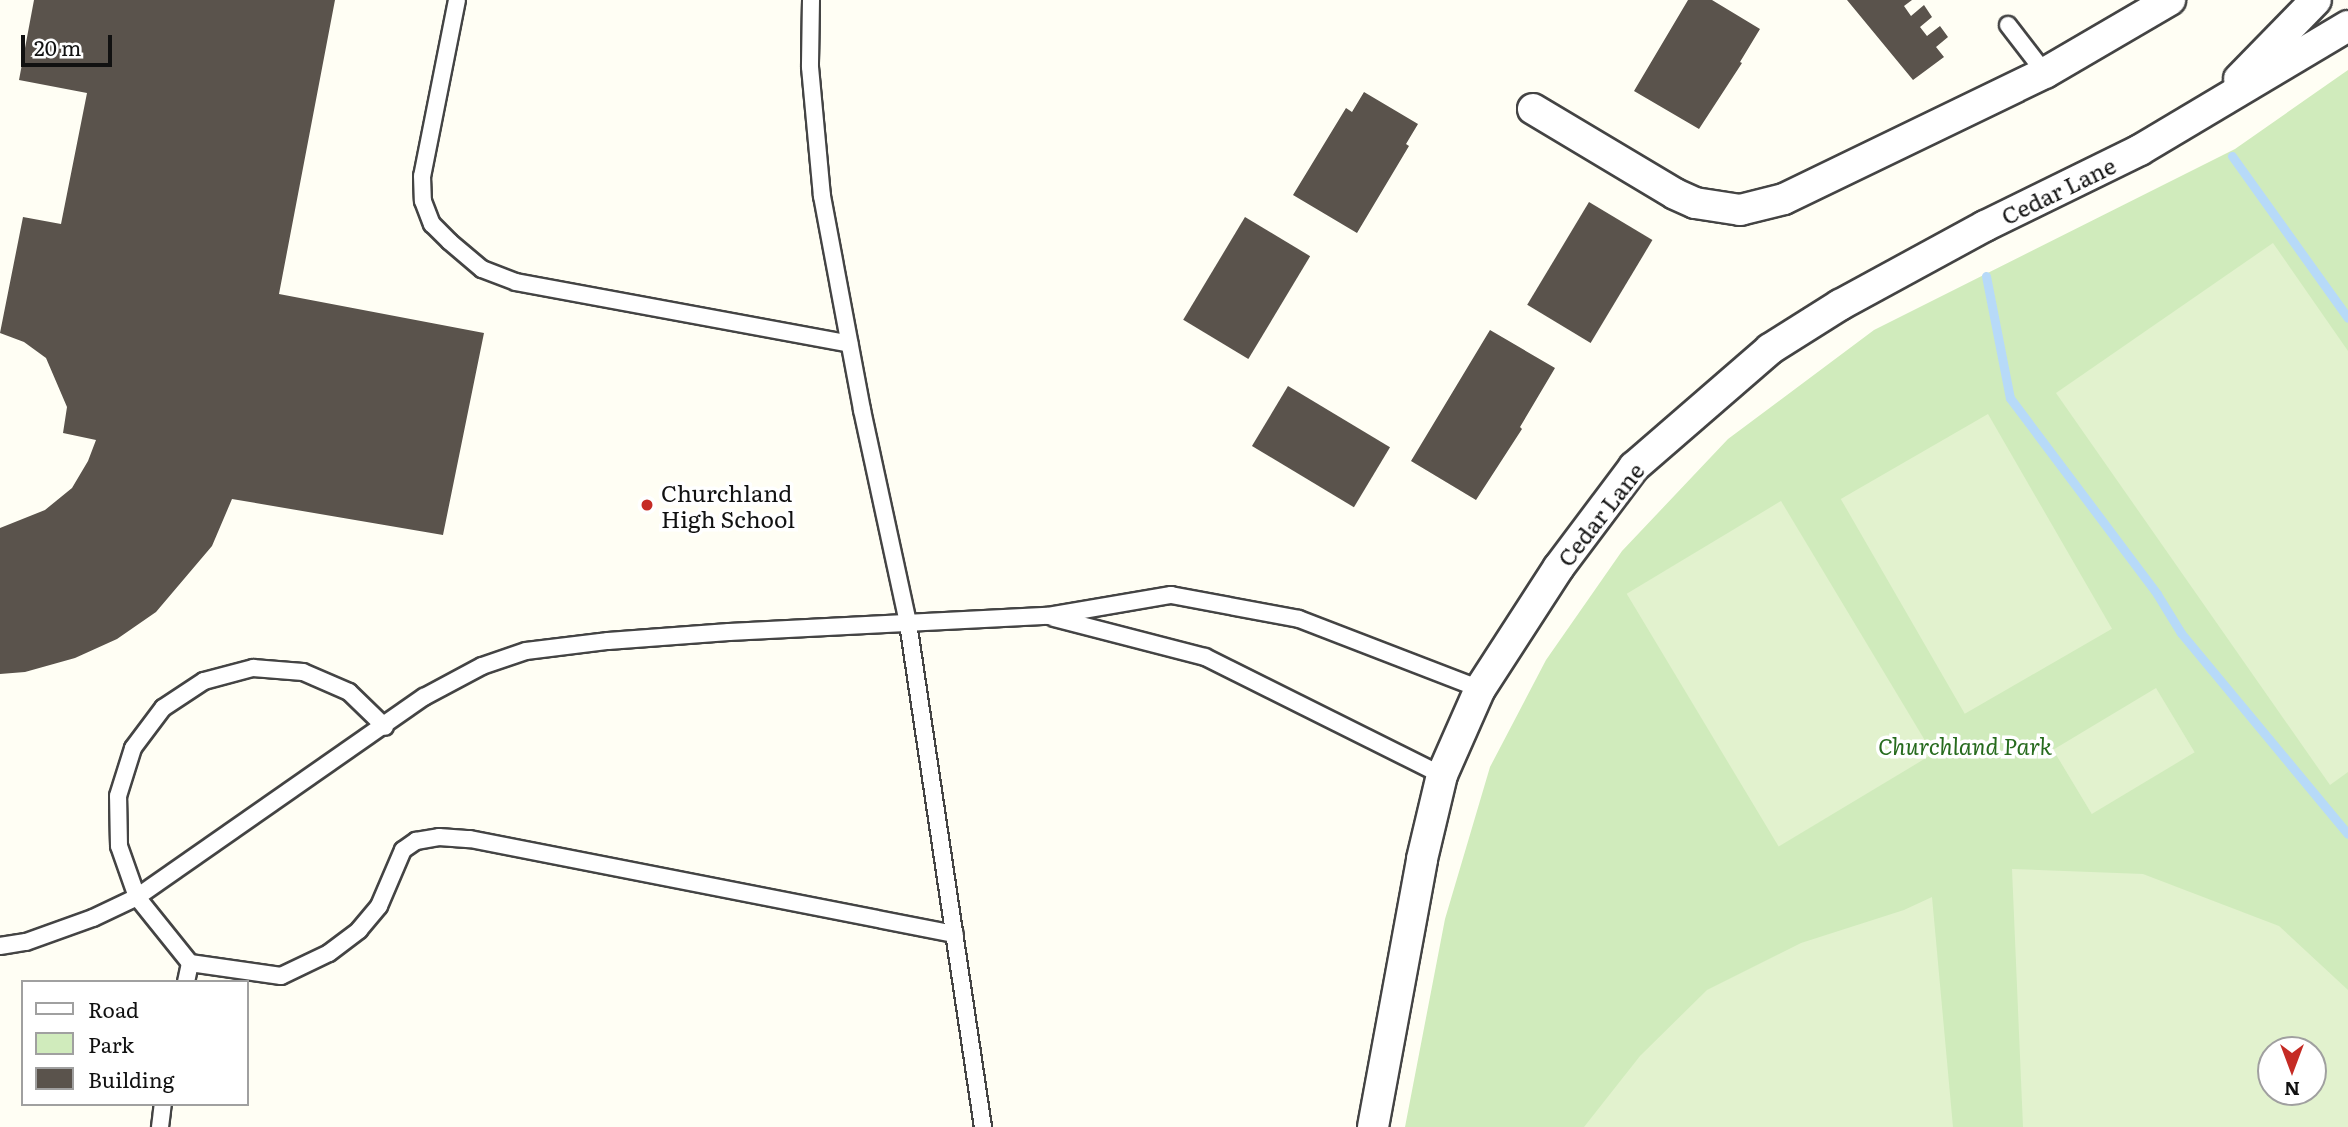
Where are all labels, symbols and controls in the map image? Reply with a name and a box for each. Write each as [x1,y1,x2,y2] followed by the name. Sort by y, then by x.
[24,21,116,65] scale bar
[34,31,81,62] text: 20 m
[1996,151,2120,229] street label: Cedar Lane
[1551,457,1649,571] street label: Cedar Lane
[661,478,795,532] place label: Churchland High School
[639,497,655,513] marker: Churchland High School
[1878,731,2052,759] park label: Churchland Park
[21,980,248,1106] legend
[88,993,139,1024] text: Road
[88,1028,134,1059] text: Park
[2257,1036,2327,1106] north arrow
[88,1063,174,1094] text: Building
[2284,1076,2300,1104] text: N

